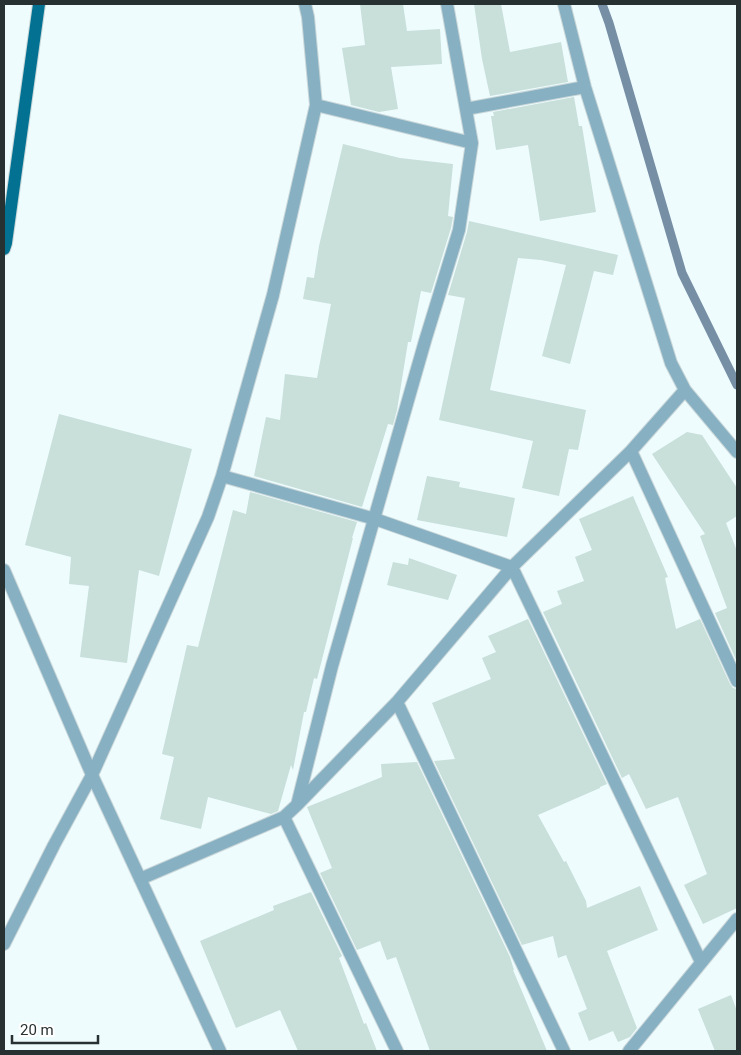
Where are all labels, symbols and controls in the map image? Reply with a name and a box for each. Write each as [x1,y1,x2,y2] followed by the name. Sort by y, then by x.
[12,1012,99,1044] scale bar
[20,1021,54,1039] text: 20 m

